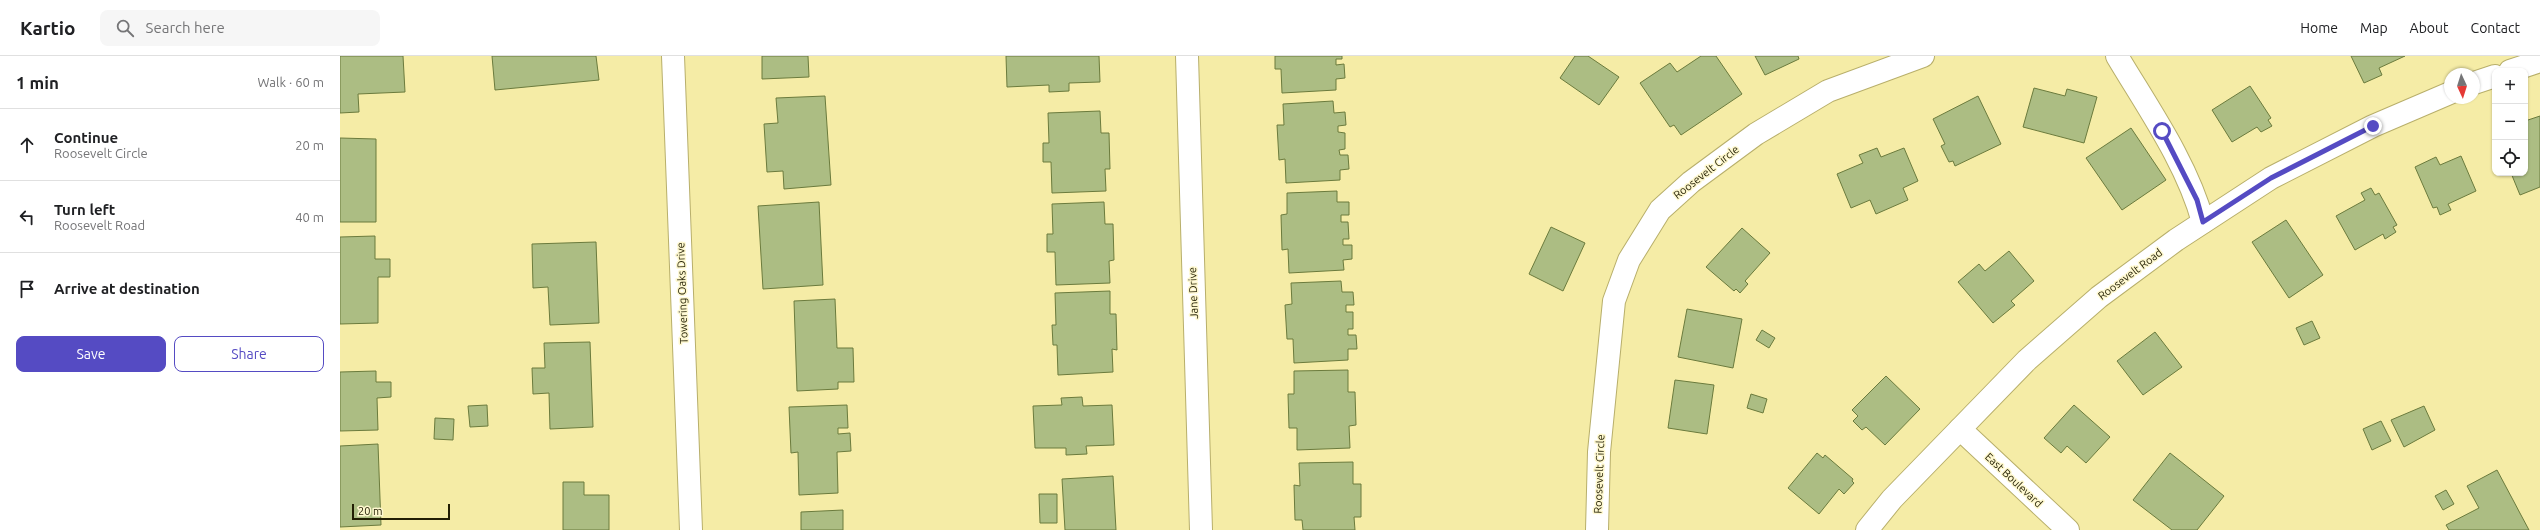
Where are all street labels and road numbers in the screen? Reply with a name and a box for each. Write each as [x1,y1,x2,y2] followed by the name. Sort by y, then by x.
[1671,143,1741,201] street label: Roosevelt Circle
[674,242,690,344] street label: Towering Oaks Drive
[2096,246,2164,302] street label: Roosevelt Road
[1186,267,1200,319] street label: Jane Drive
[1592,434,1606,514] street label: Roosevelt Circle
[1983,450,2045,510] street label: East Boulevard

